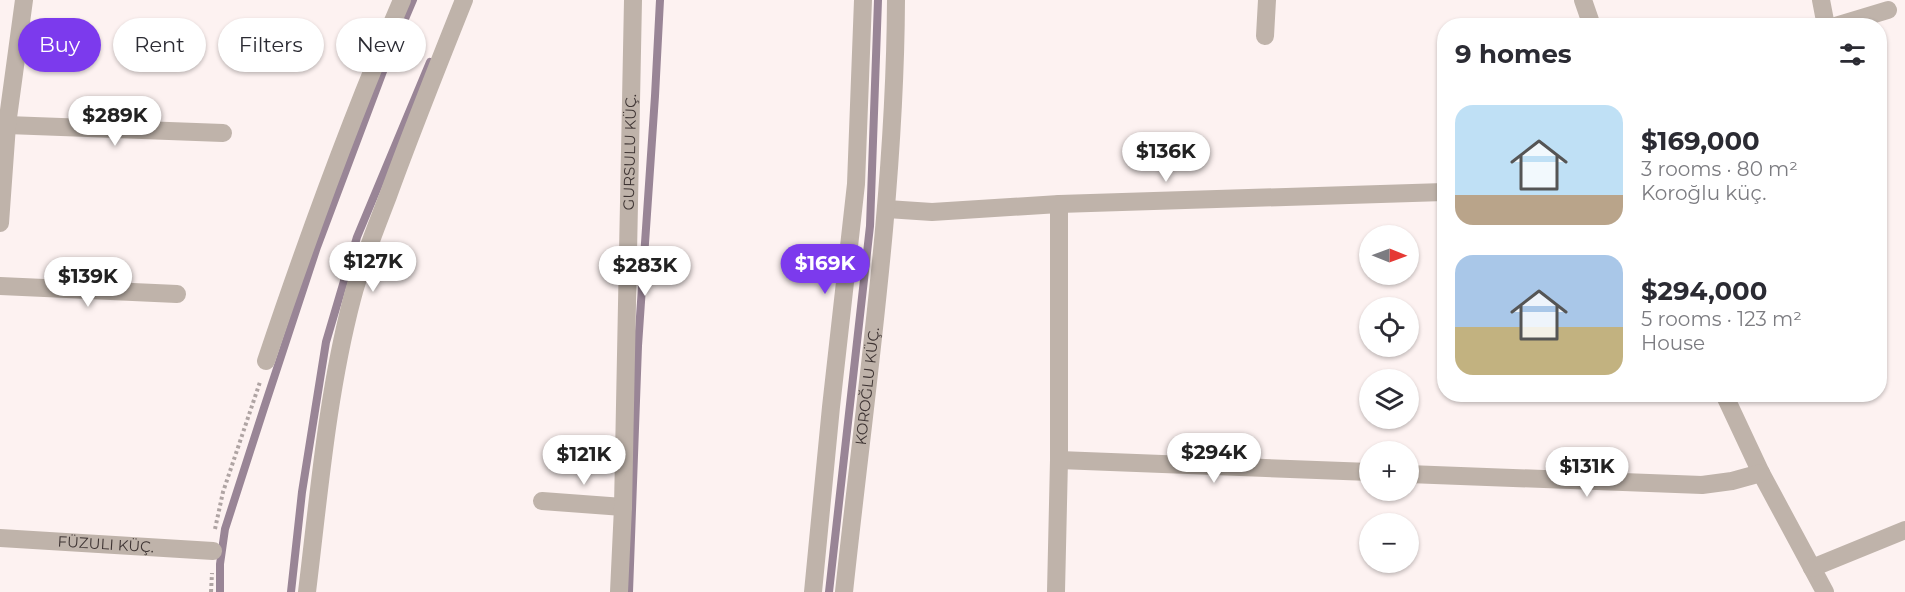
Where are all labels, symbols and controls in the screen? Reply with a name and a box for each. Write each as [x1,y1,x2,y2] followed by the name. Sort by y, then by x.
[18,18,101,72] chip: Buy
[113,18,206,72] chip: Rent
[218,18,324,72] chip: Filters
[336,18,426,72] chip: New
[1455,38,1572,70] text: 9 homes
[1836,38,1869,71] icon: filters
[619,94,640,211] street label: GURSULU KÜÇ.
[73,96,157,147] pin: $289K
[82,103,148,127] text: $289K
[1641,125,1760,157] text: $169,000
[1503,129,1575,201] icon: home
[1124,132,1208,183] pin: $136K
[1136,139,1196,163] text: $136K
[1641,157,1798,181] text: 3 rooms · 80 m²
[1641,181,1766,205] text: Koroğlu küç.
[1359,225,1419,285] north arrow
[1359,225,1419,573] map controls
[331,242,415,293] pin: $127K
[783,244,867,295] pin: $169K
[603,246,687,297] pin: $283K
[343,249,403,273] text: $127K
[795,251,855,275] text: $169K
[613,253,677,277] text: $283K
[46,257,130,308] pin: $139K
[58,264,118,288] text: $139K
[1641,275,1767,307] text: $294,000
[1503,279,1575,351] icon: home
[1359,297,1419,357] button: locate
[1641,307,1802,331] text: 5 rooms · 123 m²
[851,326,883,446] street label: KOROĞLU KÜÇ.
[1641,331,1705,355] text: House
[1359,369,1419,429] button: layers
[1172,433,1256,484] pin: $294K
[542,435,626,486] pin: $121K
[1181,440,1247,464] text: $294K
[1359,441,1419,501] button: +
[557,442,611,466] text: $121K
[1545,447,1629,498] pin: $131K
[1560,454,1614,478] text: $131K
[1359,513,1419,573] button: −
[57,532,155,556] street label: FÜZULI KÜÇ.

